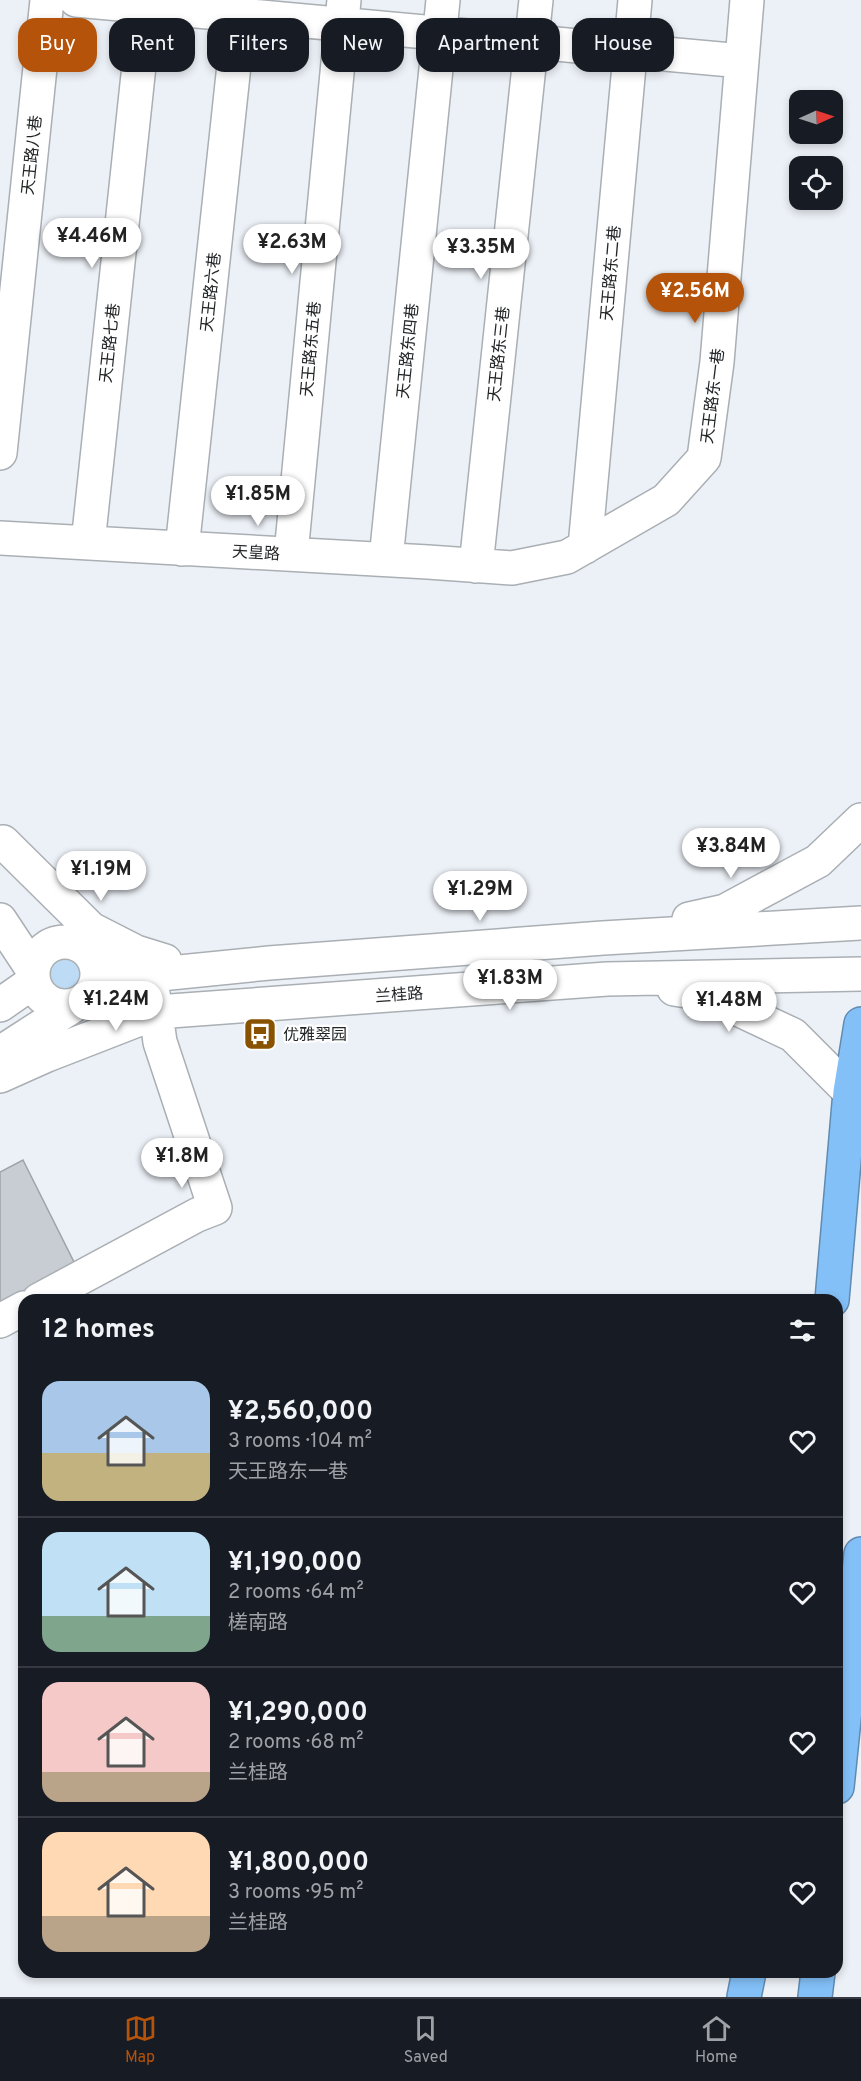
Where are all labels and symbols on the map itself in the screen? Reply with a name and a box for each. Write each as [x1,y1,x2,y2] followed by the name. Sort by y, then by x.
[789,90,843,144] north arrow
[19,114,47,196] street label: 天王路八巷
[43,218,141,269] pin: ¥4.46M
[243,224,341,275] pin: ¥2.63M
[598,224,626,322] street label: 天王路东二巷
[432,229,530,280] pin: ¥3.35M
[198,251,226,333] street label: 天王路六巷
[646,273,744,324] pin: ¥2.56M
[298,300,326,398] street label: 天王路东五巷
[97,302,125,384] street label: 天王路七巷
[394,302,424,400] street label: 天王路东四巷
[485,305,515,403] street label: 天王路东三巷
[698,347,730,445] street label: 天王路东一巷
[209,476,307,527] pin: ¥1.85M
[231,543,280,565] street label: 天皇路
[682,828,780,879] pin: ¥3.84M
[52,851,150,902] pin: ¥1.19M
[431,871,529,922] pin: ¥1.29M
[461,960,559,1011] pin: ¥1.83M
[67,981,165,1032] pin: ¥1.24M
[680,982,778,1033] pin: ¥1.48M
[374,984,424,1008] street label: 兰桂路
[242,1016,278,1052] bus stop icon: 优雅翠园
[283,1026,347,1046] place label: 优雅翠园
[140,1138,224,1189] pin: ¥1.8M

